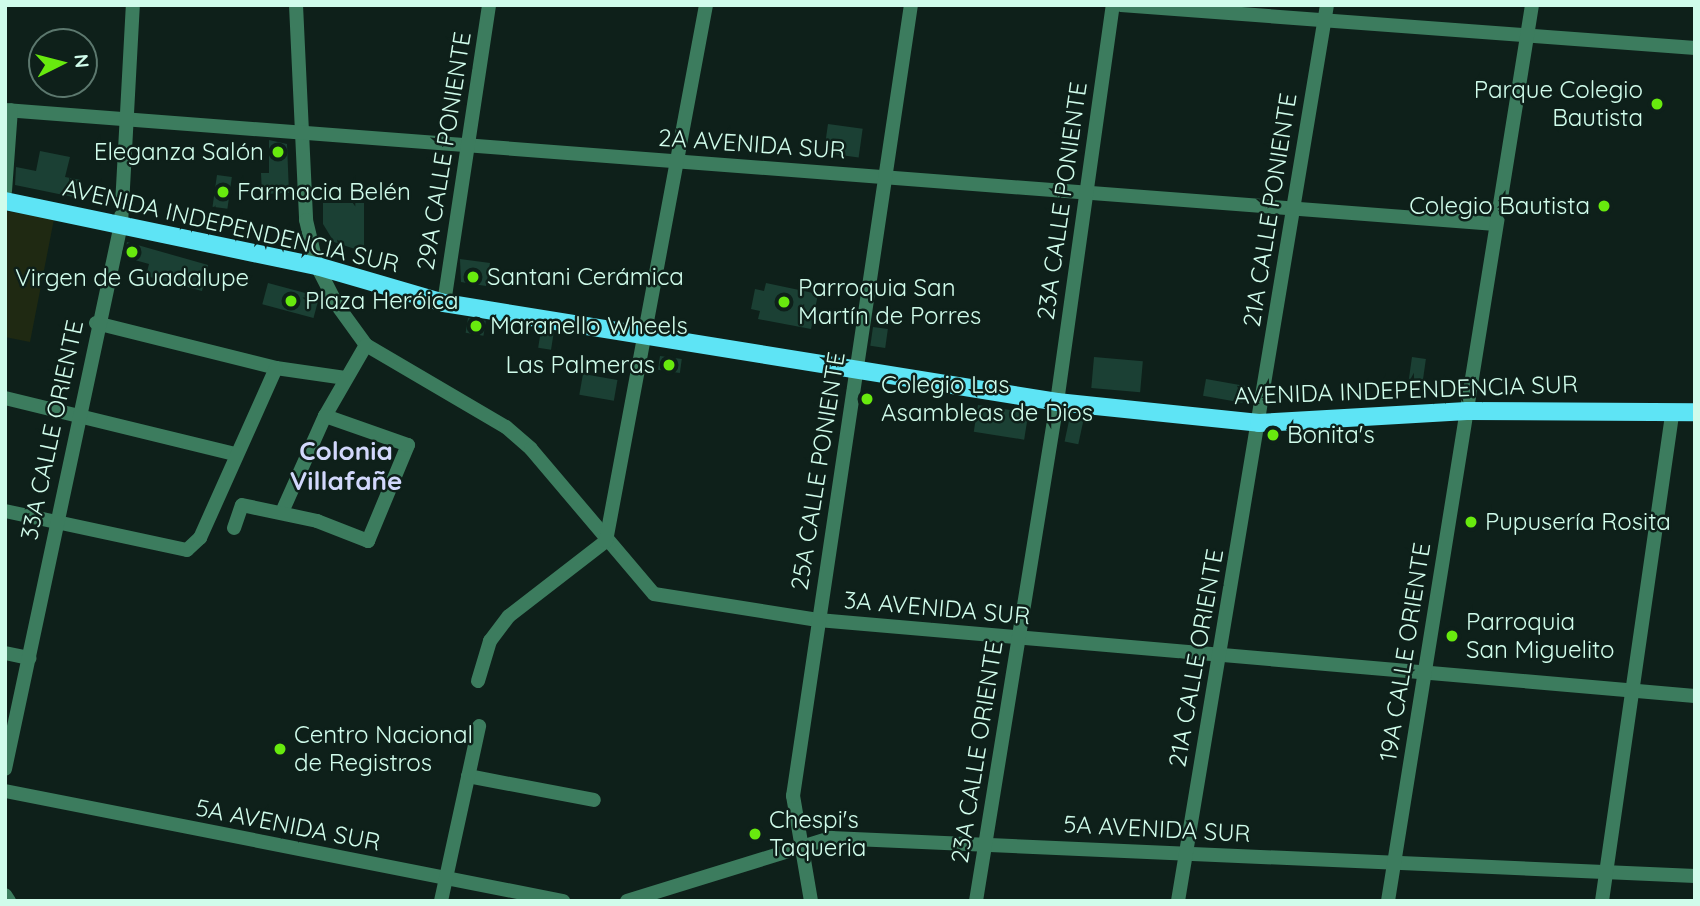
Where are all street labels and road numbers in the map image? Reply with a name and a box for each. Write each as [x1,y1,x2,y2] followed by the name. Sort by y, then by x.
[411,30,477,272] street label: 29A CALLE PONIENTE
[1031,80,1093,322] street label: 23A CALLE PONIENTE
[1237,91,1303,329] street label: 21A CALLE PONIENTE
[657,123,847,165] street label: 2A AVENIDA SUR
[60,173,402,279] street label: AVENIDA INDEPENDENCIA SUR
[15,318,89,542] street label: 33A CALLE ORIENTE
[785,350,851,592] street label: 25A CALLE PONIENTE
[1234,370,1578,410] street label: AVENIDA INDEPENDENCIA SUR
[1373,541,1437,763] street label: 19A CALLE ORIENTE
[1163,547,1229,769] street label: 21A CALLE ORIENTE
[843,586,1031,630] street label: 3A AVENIDA SUR
[945,639,1009,865] street label: 23A CALLE ORIENTE
[193,793,383,857] street label: 5A AVENIDA SUR
[1063,810,1251,848] street label: 5A AVENIDA SUR

